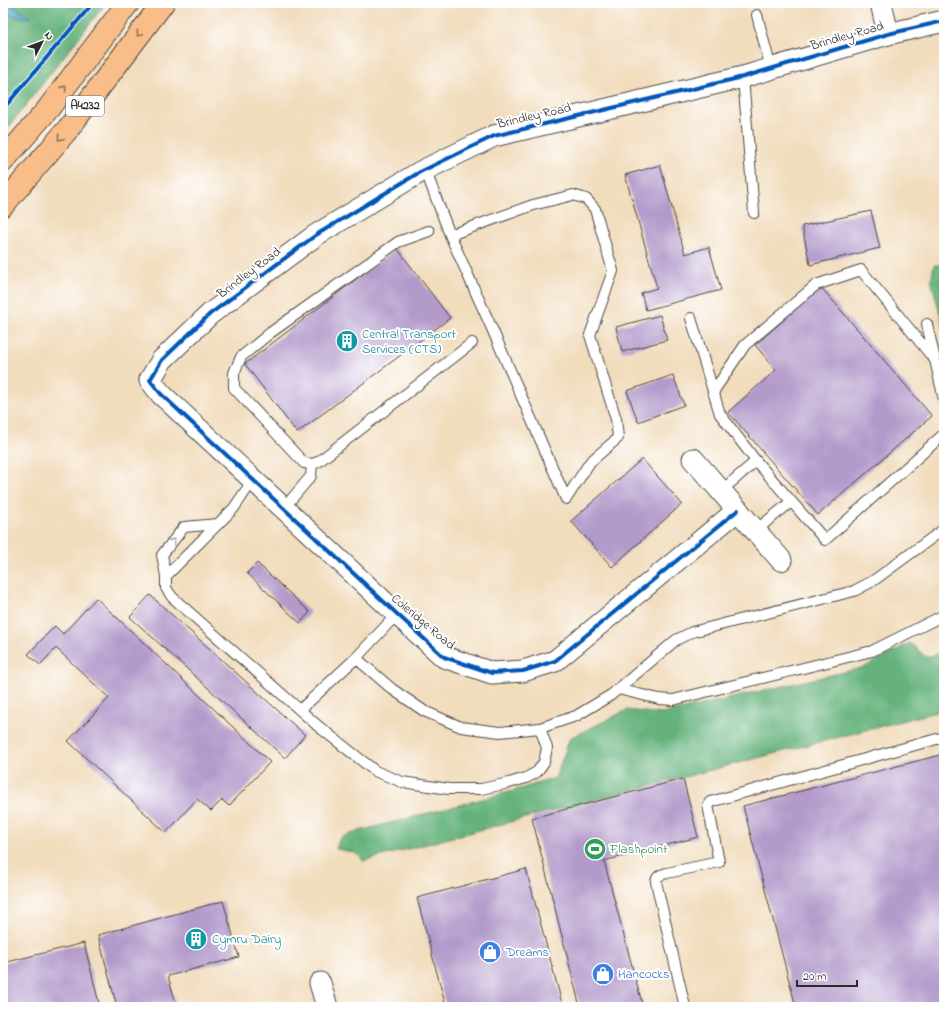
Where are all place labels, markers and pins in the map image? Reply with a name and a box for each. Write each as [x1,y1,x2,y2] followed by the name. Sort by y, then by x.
[362,325,457,359] place label: Central Transport Services (CTS)
[334,328,360,354] building icon: Central Transport Services (CTS)
[582,836,608,862] sports icon: Flashpoint
[609,840,668,859] place label: Flashpoint
[183,926,209,952] building icon: Cymru Dairy
[212,930,281,950] place label: Cymru Dairy
[477,939,503,965] shop icon: Dreams
[505,943,550,962] place label: Dreams
[590,961,616,987] shop icon: Hancocks
[618,965,670,984] place label: Hancocks

